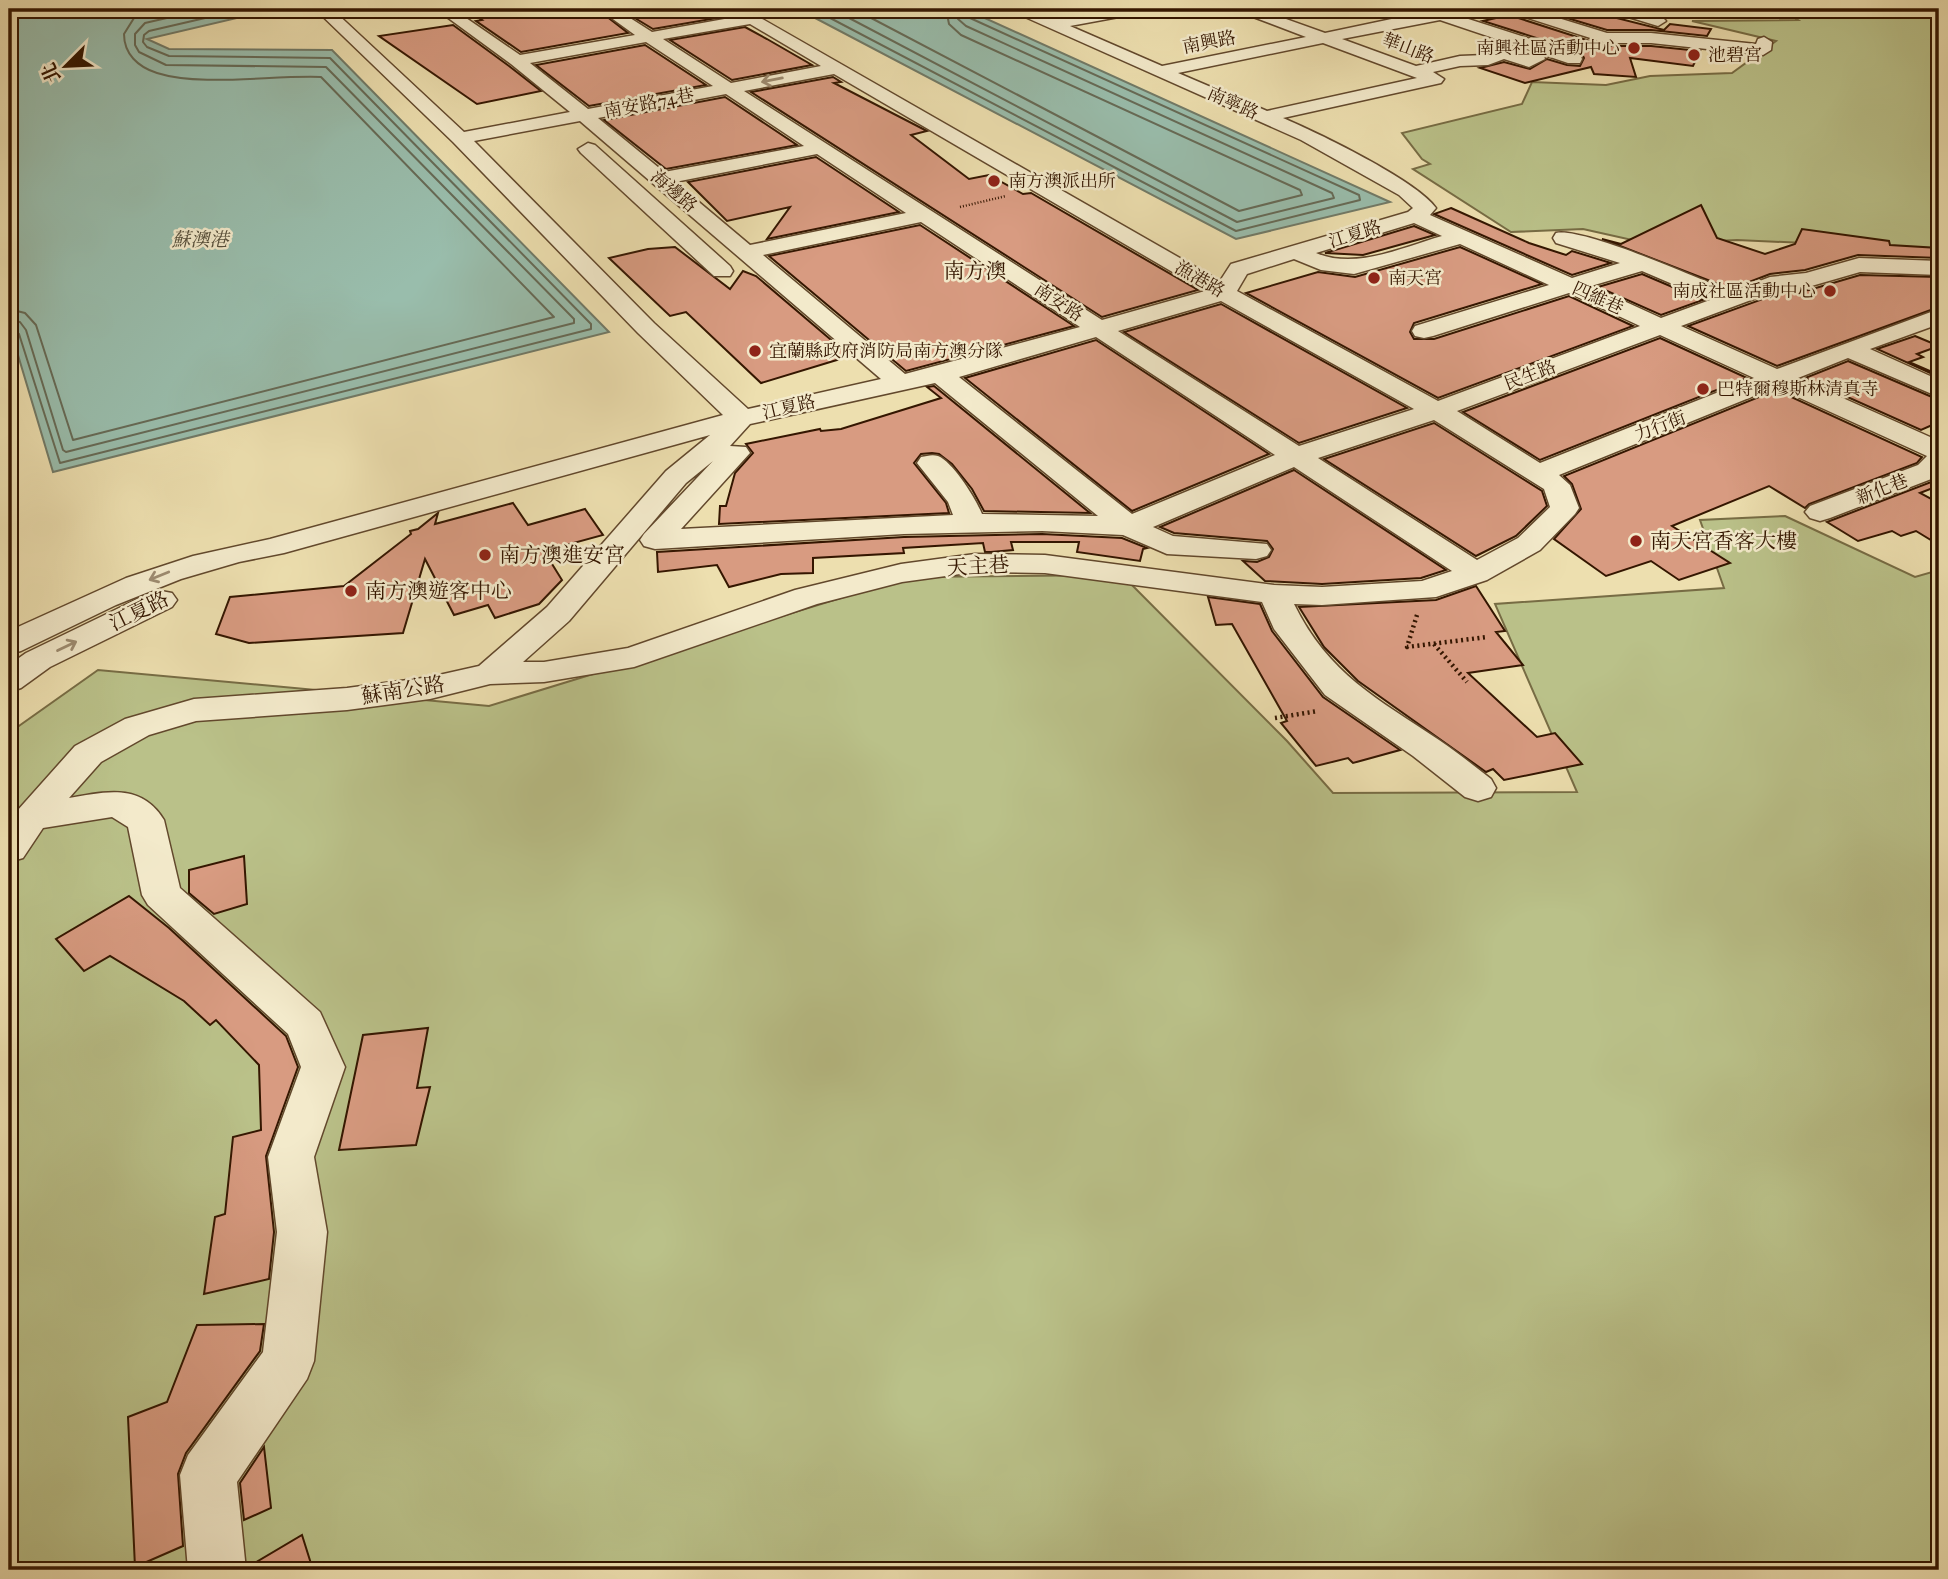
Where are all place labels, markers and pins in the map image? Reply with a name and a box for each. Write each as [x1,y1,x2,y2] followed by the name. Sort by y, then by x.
[1476,37,1620,59] place label: 南興社區活動中心
[1626,40,1642,56] marker: 南興社區活動中心
[1708,44,1762,66] place label: 池碧宮
[1686,47,1702,63] marker: 池碧宮
[1008,170,1116,192] place label: 南方澳派出所
[986,173,1002,189] marker: 南方澳派出所
[1388,267,1442,289] place label: 南天宮
[1366,270,1382,286] marker: 南天宮
[1672,280,1816,302] place label: 南成社區活動中心
[1822,283,1838,299] marker: 南成社區活動中心
[769,340,1003,362] place label: 宜蘭縣政府消防局南方澳分隊
[747,343,763,359] marker: 宜蘭縣政府消防局南方澳分隊
[1717,378,1879,400] place label: 巴特爾穆斯林清真寺
[1695,381,1711,397] marker: 巴特爾穆斯林清真寺
[1650,528,1797,554] place label: 南天宮香客大樓
[1628,533,1644,549] marker: 南天宮香客大樓
[499,542,625,568] place label: 南方澳進安宮
[477,547,493,563] marker: 南方澳進安宮
[365,578,512,604] place label: 南方澳遊客中心
[343,583,359,599] marker: 南方澳遊客中心

